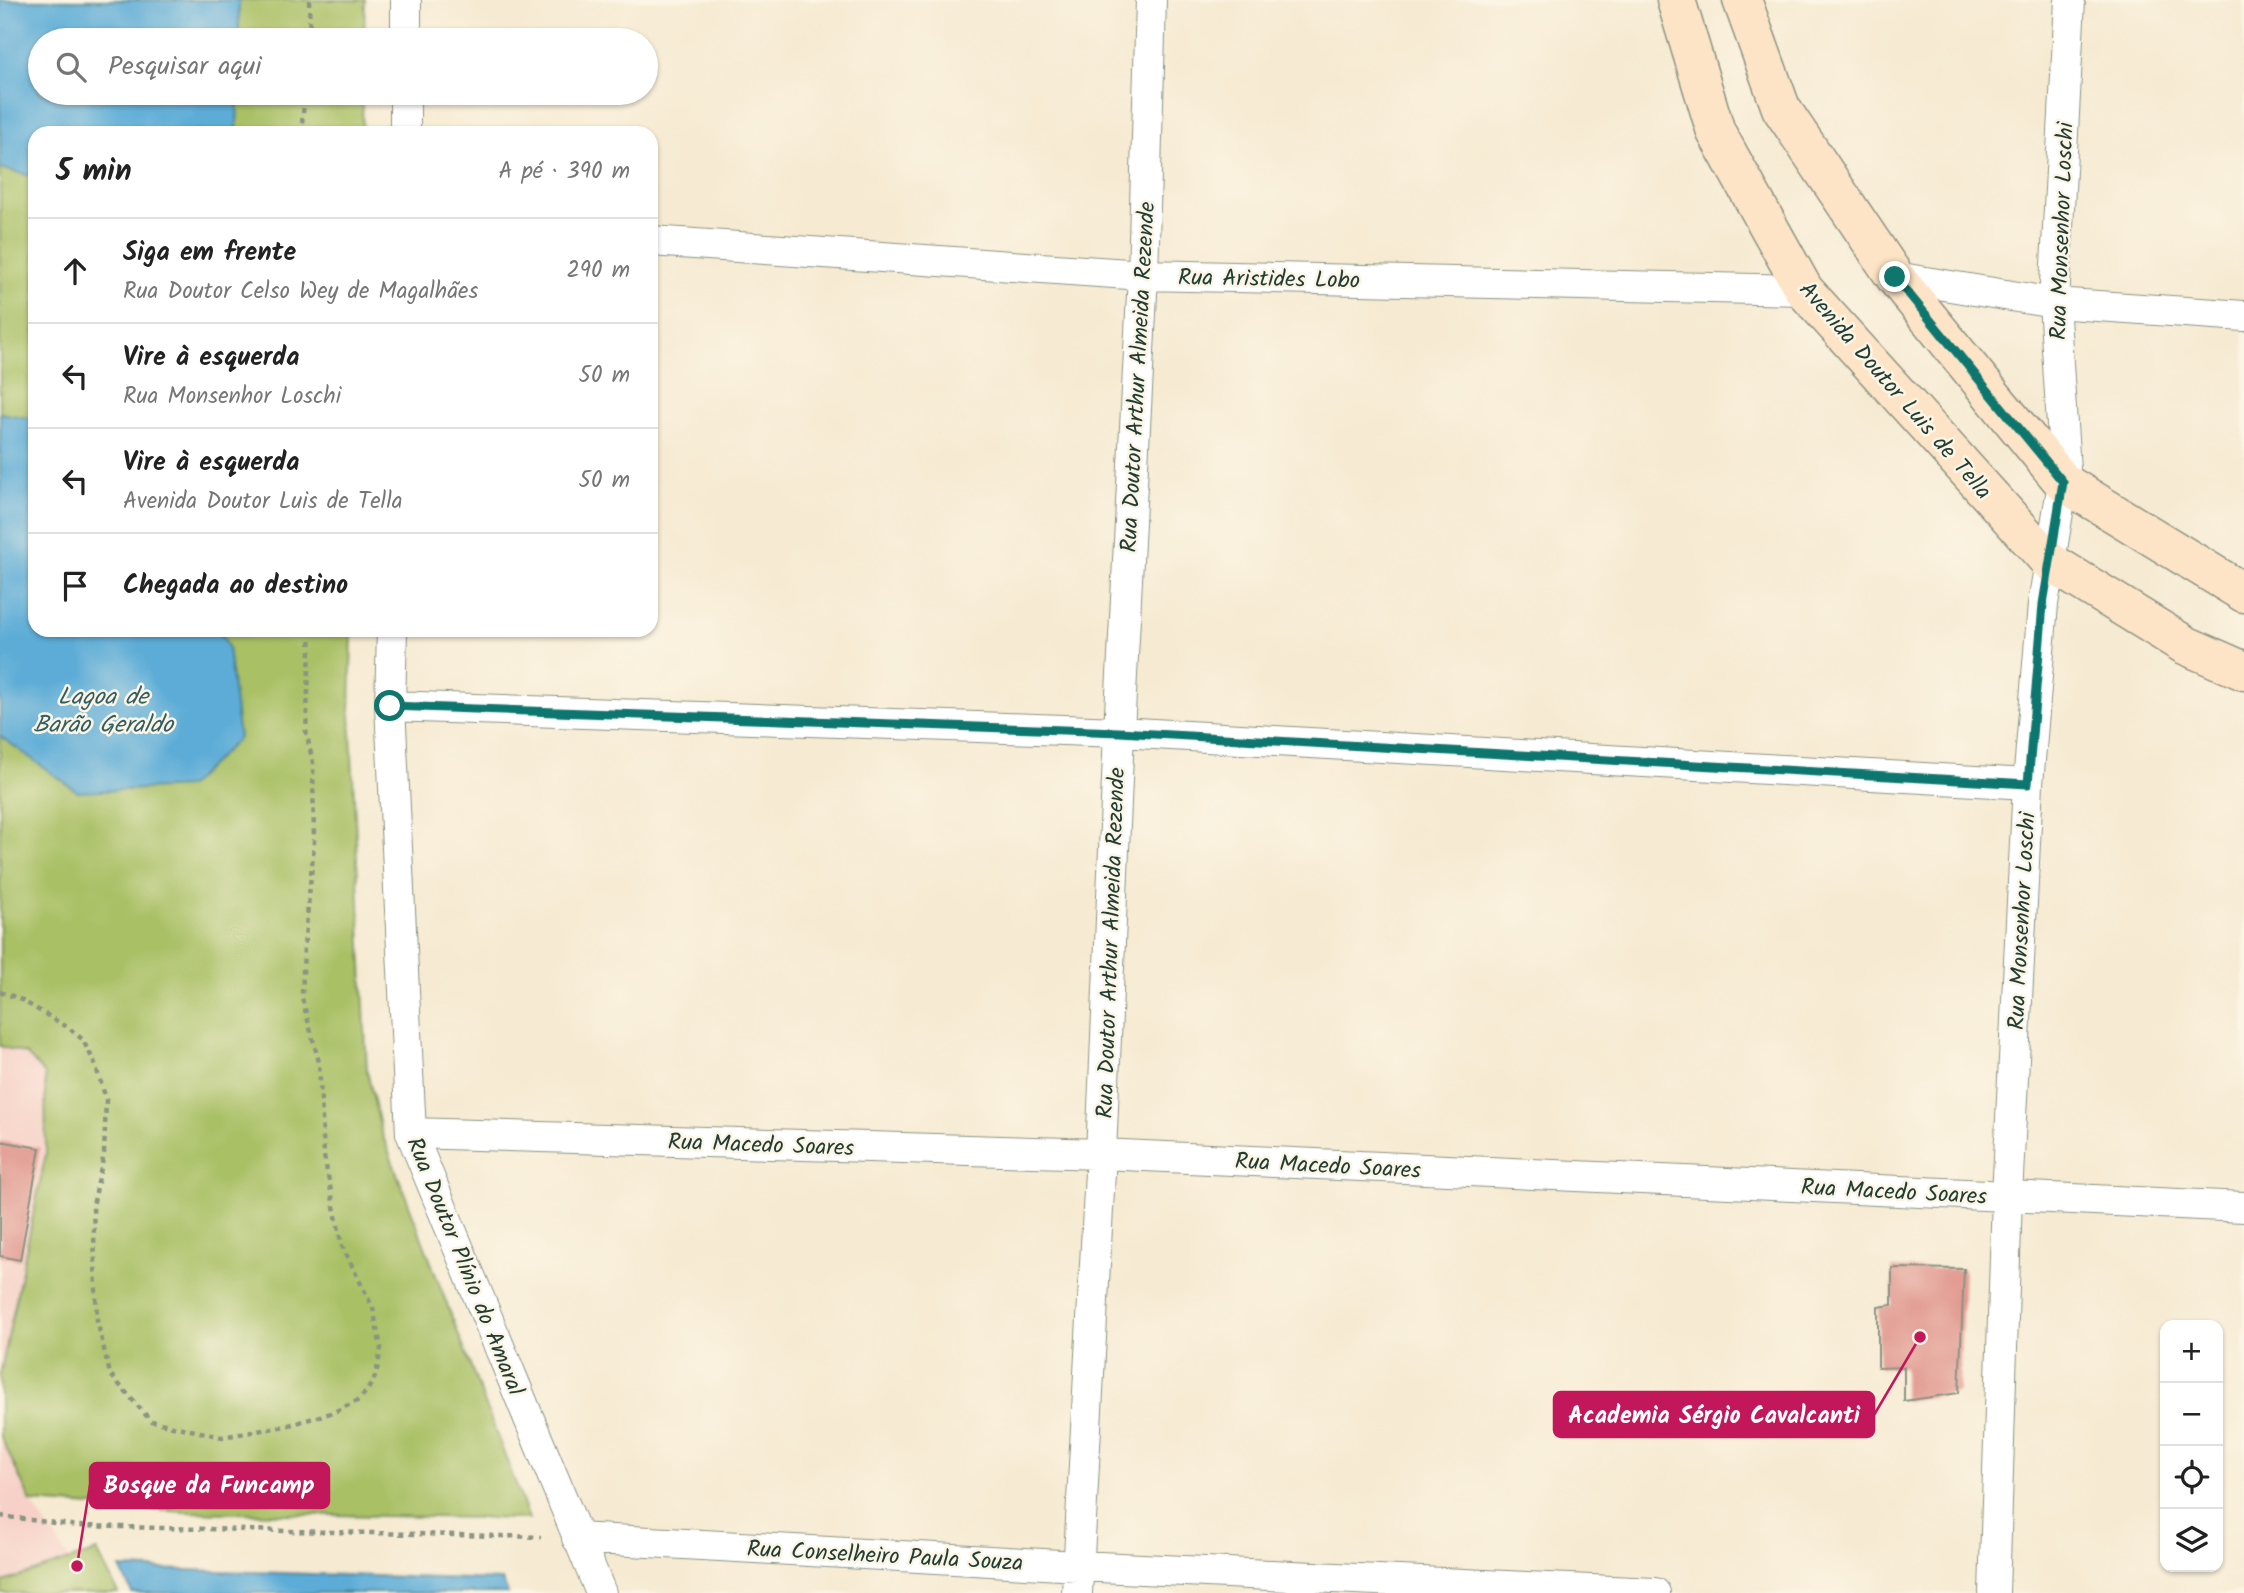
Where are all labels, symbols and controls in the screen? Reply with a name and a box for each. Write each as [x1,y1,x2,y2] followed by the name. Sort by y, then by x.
[28,28,658,105] search box
[108,46,261,88] text: Pesquisar aqui
[52,48,90,86] icon: search
[2041,120,2085,341] street label: Rua Monsenhor Loschi
[56,148,132,196] text: 5 min
[498,154,630,190] text: A pé · 390 m
[1112,201,1166,553] street label: Rua Doutor Arthur Almeida Rezende
[123,232,296,274] text: Siga em frente
[56,252,94,290] icon: ahead
[566,253,630,289] text: 290 m
[1178,260,1360,300] street label: Rua Aristides Lobo
[1879,261,1910,292] route end
[123,274,478,310] text: Rua Doutor Celso Wey de Magalhães
[1789,274,2000,509] street label: Avenida Doutor Luis de Tella
[123,337,300,379] text: Vire à esquerda
[56,357,94,395] icon: left
[579,358,630,394] text: 50 m
[123,379,341,415] text: Rua Monsenhor Loschi
[123,442,300,484] text: Vire à esquerda
[56,462,94,500] icon: left
[579,463,630,499] text: 50 m
[123,484,403,520] text: Avenida Doutor Luis de Tella
[123,565,348,607] text: Chegada ao destino
[56,567,94,605] icon: arrive
[33,678,175,745] water label: Lagoa de Barão Geraldo
[374,690,405,721] route start
[1088,767,1136,1119] street label: Rua Doutor Arthur Almeida Rezende
[1999,810,2047,1031] street label: Rua Monsenhor Loschi
[667,1125,855,1167] street label: Rua Macedo Soares
[396,1132,533,1402] street label: Rua Doutor Plínio do Amaral
[1234,1144,1422,1190] street label: Rua Macedo Soares
[1800,1170,1988,1216] street label: Rua Macedo Soares
[2160,1320,2223,1572] map controls
[2160,1320,2223,1383] button: +
[2160,1383,2223,1446] button: −
[1554,1392,1874,1437] callout: Academia Sérgio Cavalcanti
[1568,1397,1861,1436] text: Academia Sérgio Cavalcanti
[2160,1446,2223,1509] button: locate
[90,1463,329,1508] callout: Bosque da Funcamp
[103,1467,315,1506] text: Bosque da Funcamp
[2160,1509,2223,1572] button: layers
[746,1532,1024,1582] street label: Rua Conselheiro Paula Souza

